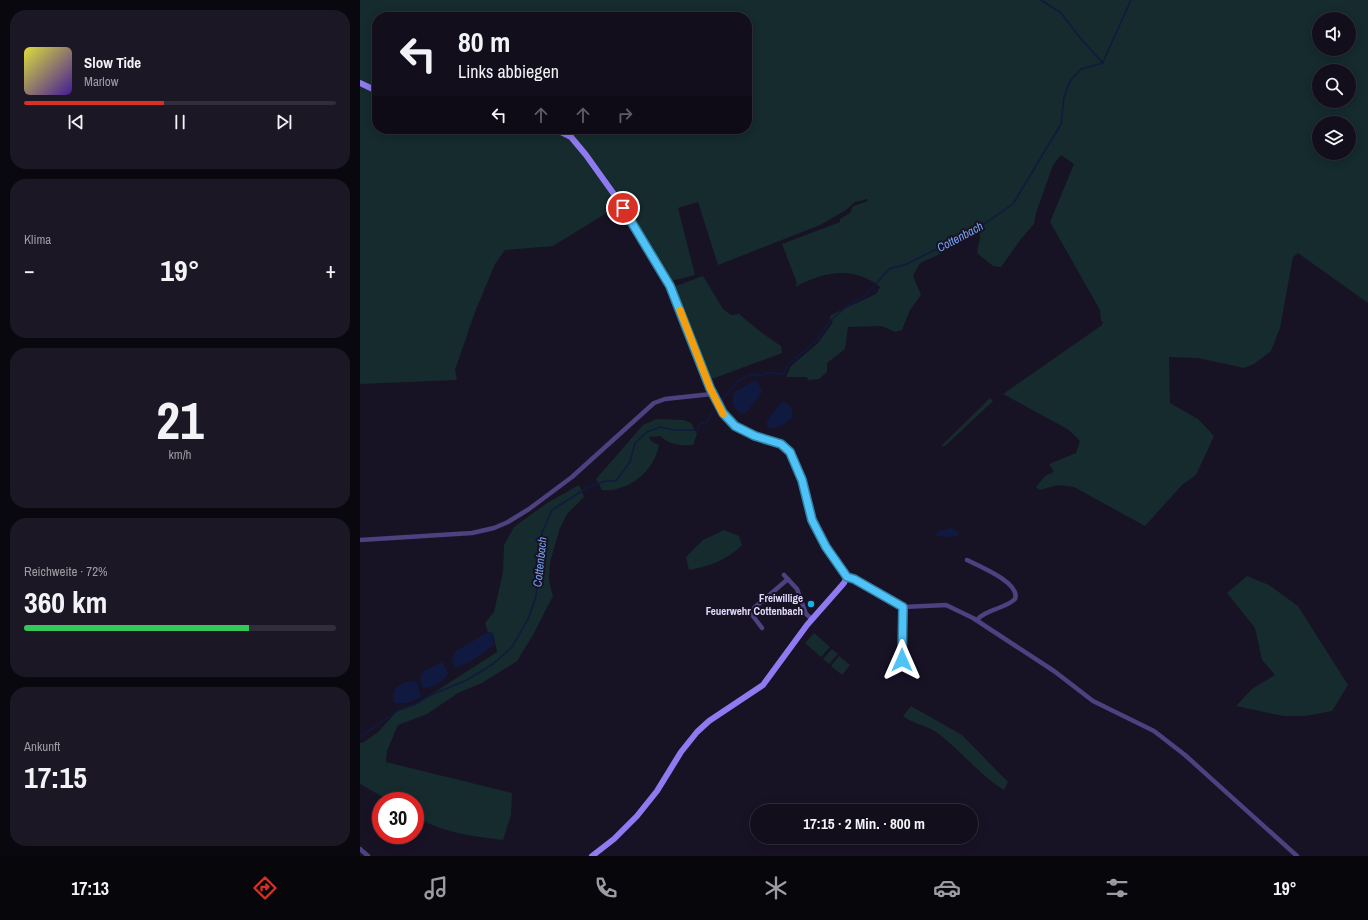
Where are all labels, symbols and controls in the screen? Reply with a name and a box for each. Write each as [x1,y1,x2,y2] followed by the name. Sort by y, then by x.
[1312,12,1356,160] map controls
[1312,12,1356,56] button: sound
[458,23,510,61] text: 80 m
[392,28,444,80] icon: left
[84,52,141,73] text: Slow Tide
[458,59,559,84] text: Links abbiegen
[1312,64,1356,108] button: search
[84,73,118,90] text: Marlow
[488,104,510,126] icon: left
[530,104,552,126] icon: ahead
[572,104,594,126] icon: ahead
[614,104,636,126] icon: right
[65,111,87,133] icon: previous
[169,111,191,133] icon: pause
[273,111,295,133] icon: next
[1312,116,1356,160] button: layers
[606,191,640,225] pin
[612,197,634,219] icon: arrive
[934,218,986,256] water label: Cottenbach
[24,231,51,248] text: Klima
[160,250,200,290] text: 19°
[24,255,35,285] text: −
[325,255,336,285] text: +
[156,385,204,455] text: 21
[168,446,192,463] text: km/h
[529,536,551,588] water label: Cottenbach
[24,563,108,580] text: Reichweite · 72%
[24,582,107,622] text: 360 km
[706,591,803,618] place label: Freiwillige Feuerwehr Cottenbach
[806,599,816,609] marker: Freiwillige Feuerwehr Cottenbach
[881,639,923,681] position arrow
[24,738,60,755] text: Ankunft
[24,757,87,797] text: 17:15
[372,792,424,844] speed limit sign: 30
[803,813,925,834] text: 17:15 · 2 Min. · 800 m
[251,874,279,902] icon: directions
[422,874,450,902] icon: music
[592,874,620,902] icon: phone
[762,874,790,902] icon: climate
[933,874,961,902] icon: car
[1103,874,1131,902] icon: filters
[71,876,109,901] text: 17:13
[1273,876,1297,901] text: 19°

